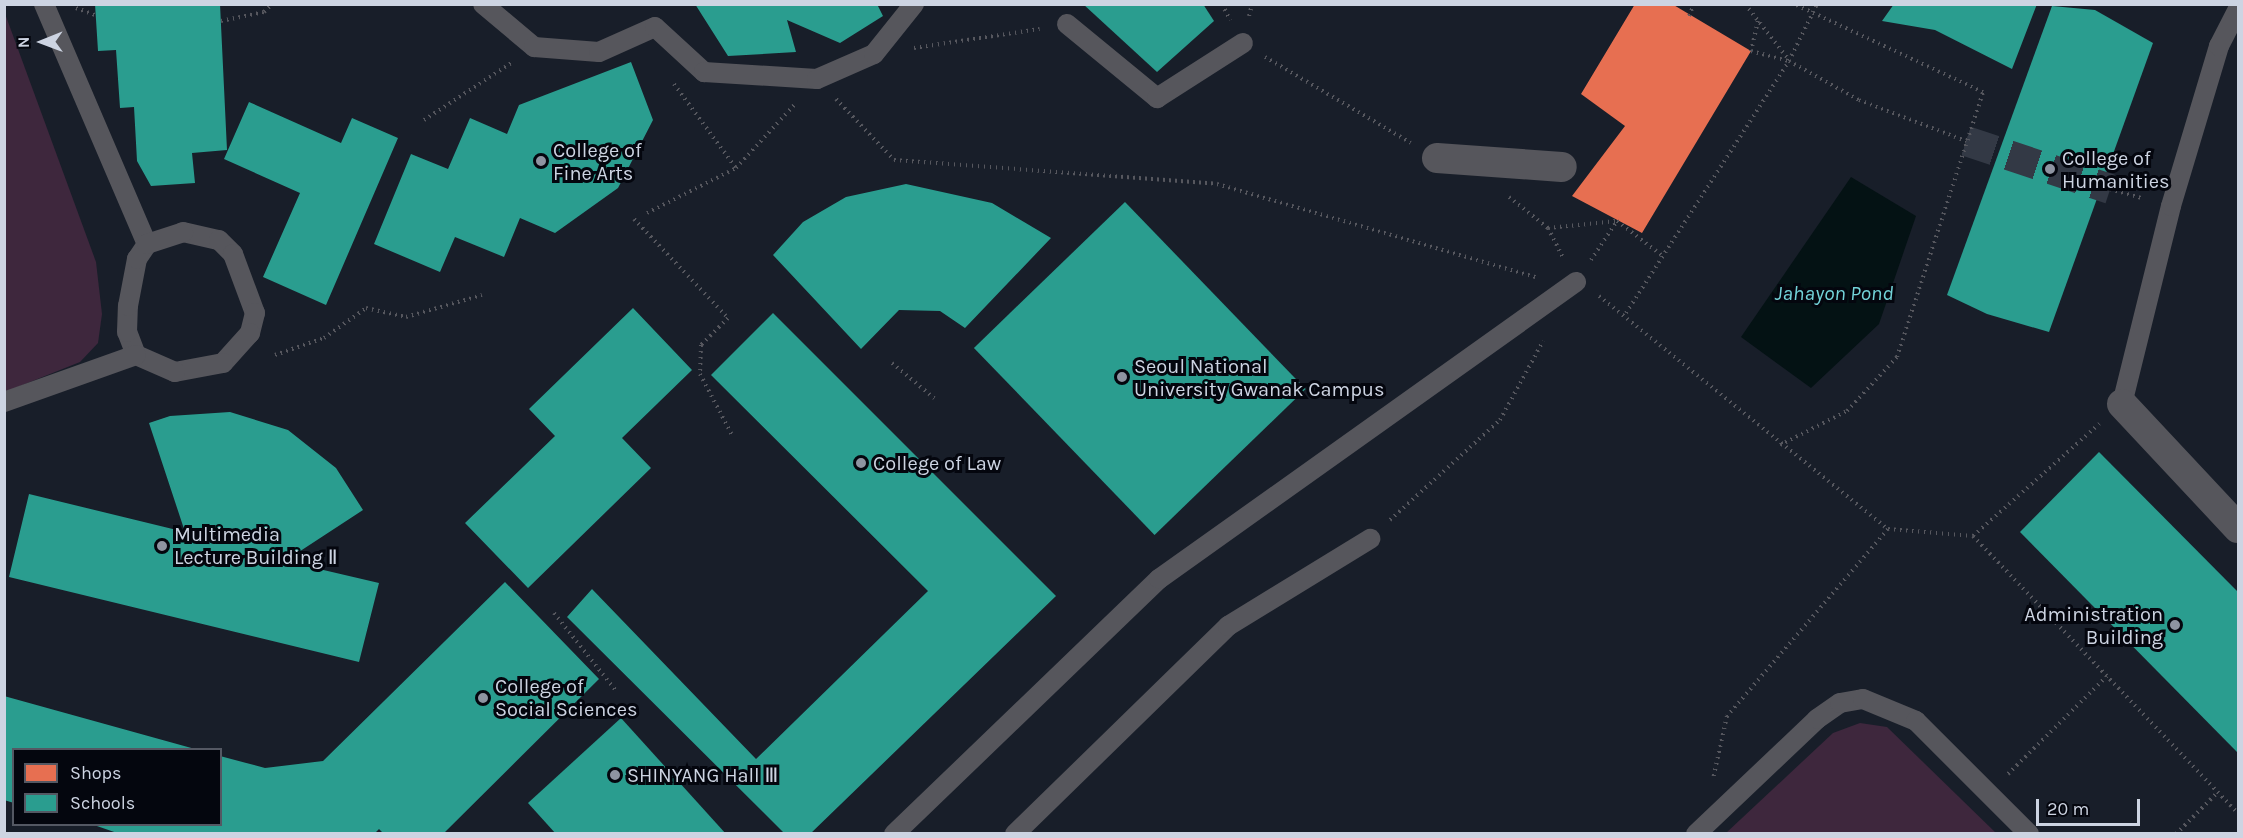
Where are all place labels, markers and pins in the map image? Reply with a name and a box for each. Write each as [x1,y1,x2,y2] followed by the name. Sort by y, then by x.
[553,138,642,185] place label: College of Fine Arts
[2062,146,2169,193] place label: College of Humanities
[534,154,548,168] marker: College of Fine Arts
[2043,162,2057,176] marker: College of Humanities
[1134,354,1384,401] place label: Seoul National University Gwanak Campus
[1115,370,1129,384] marker: Seoul National University Gwanak Campus
[873,451,1001,475] place label: College of Law
[854,456,868,470] marker: College of Law
[174,522,348,569] place label: Multimedia Lecture Building Ⅱ
[155,539,169,553] marker: Multimedia Lecture Building Ⅱ
[2024,602,2163,649] place label: Administration Building
[2168,618,2182,632] marker: Administration Building
[495,674,637,721] place label: College of Social Sciences
[476,691,490,705] marker: College of Social Sciences
[627,763,784,787] place label: SHINYANG Hall Ⅲ
[608,768,622,782] marker: SHINYANG Hall Ⅲ

